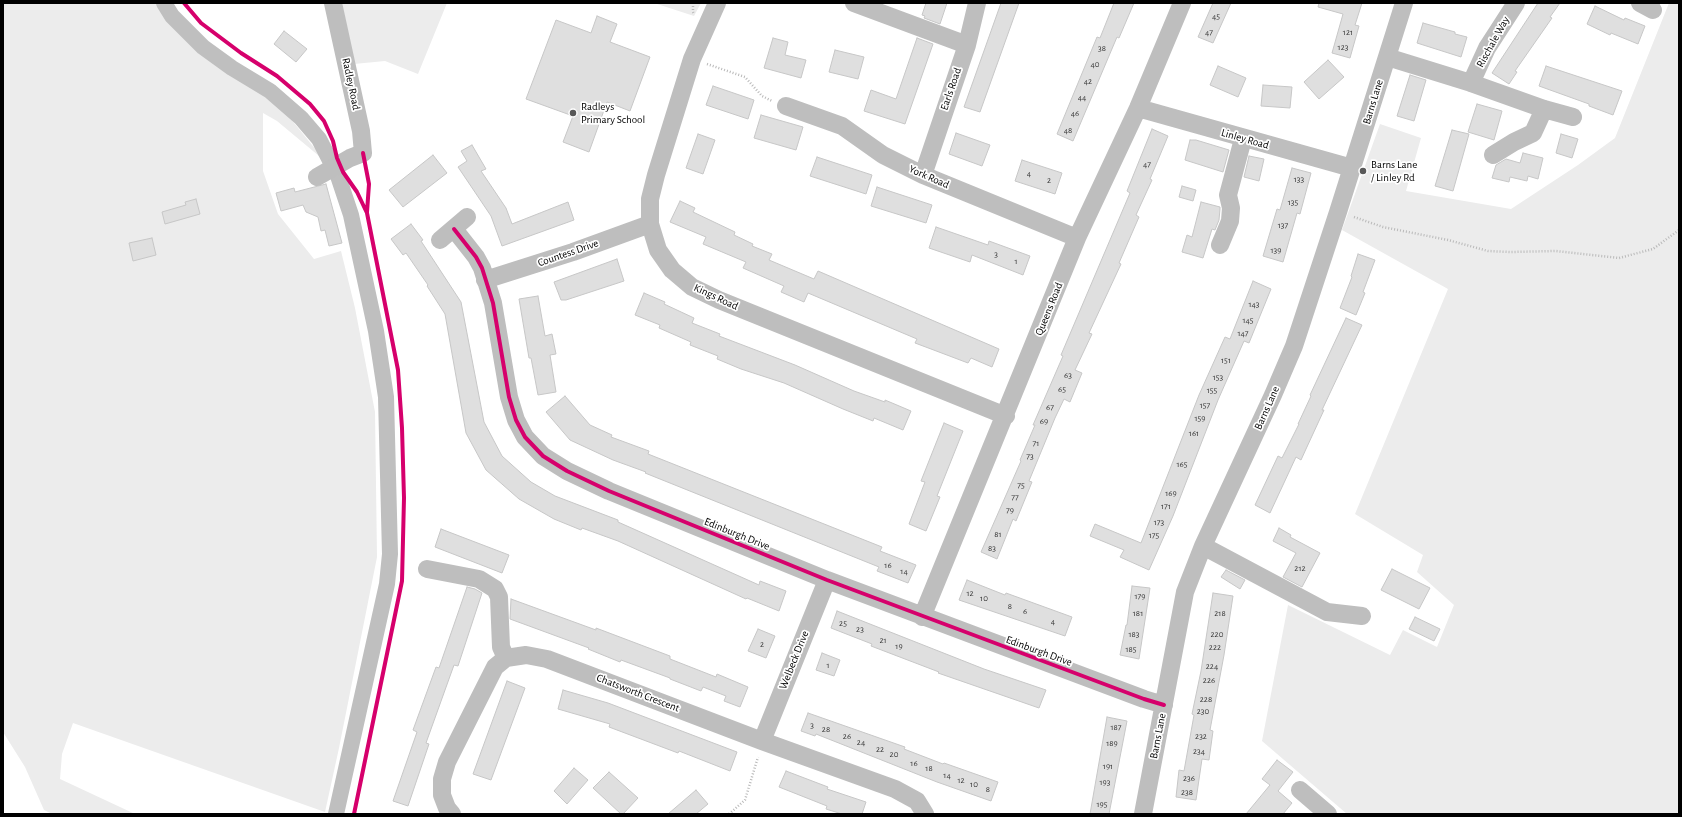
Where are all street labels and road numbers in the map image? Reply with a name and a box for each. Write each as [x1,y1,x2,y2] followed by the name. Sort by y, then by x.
[1474,14,1512,70] street label: Rischale Way
[339,57,363,111] street label: Radley Road
[938,66,964,112] street label: Earls Road
[1360,78,1386,126] street label: Barns Lane
[1220,126,1270,152] street label: Linley Road
[907,162,951,192] street label: York Road
[536,236,600,270] street label: Countess Drive
[1032,280,1066,338] street label: Queens Road
[692,281,740,313] street label: Kings Road
[1252,384,1282,432] street label: Barns Lane
[702,515,772,553] street label: Edinburgh Drive
[776,629,812,691] street label: Welbeck Drive
[1004,633,1074,669] street label: Edinburgh Drive
[595,671,681,715] street label: Chatsworth Crescent
[1147,712,1169,760] street label: Barns Lane

